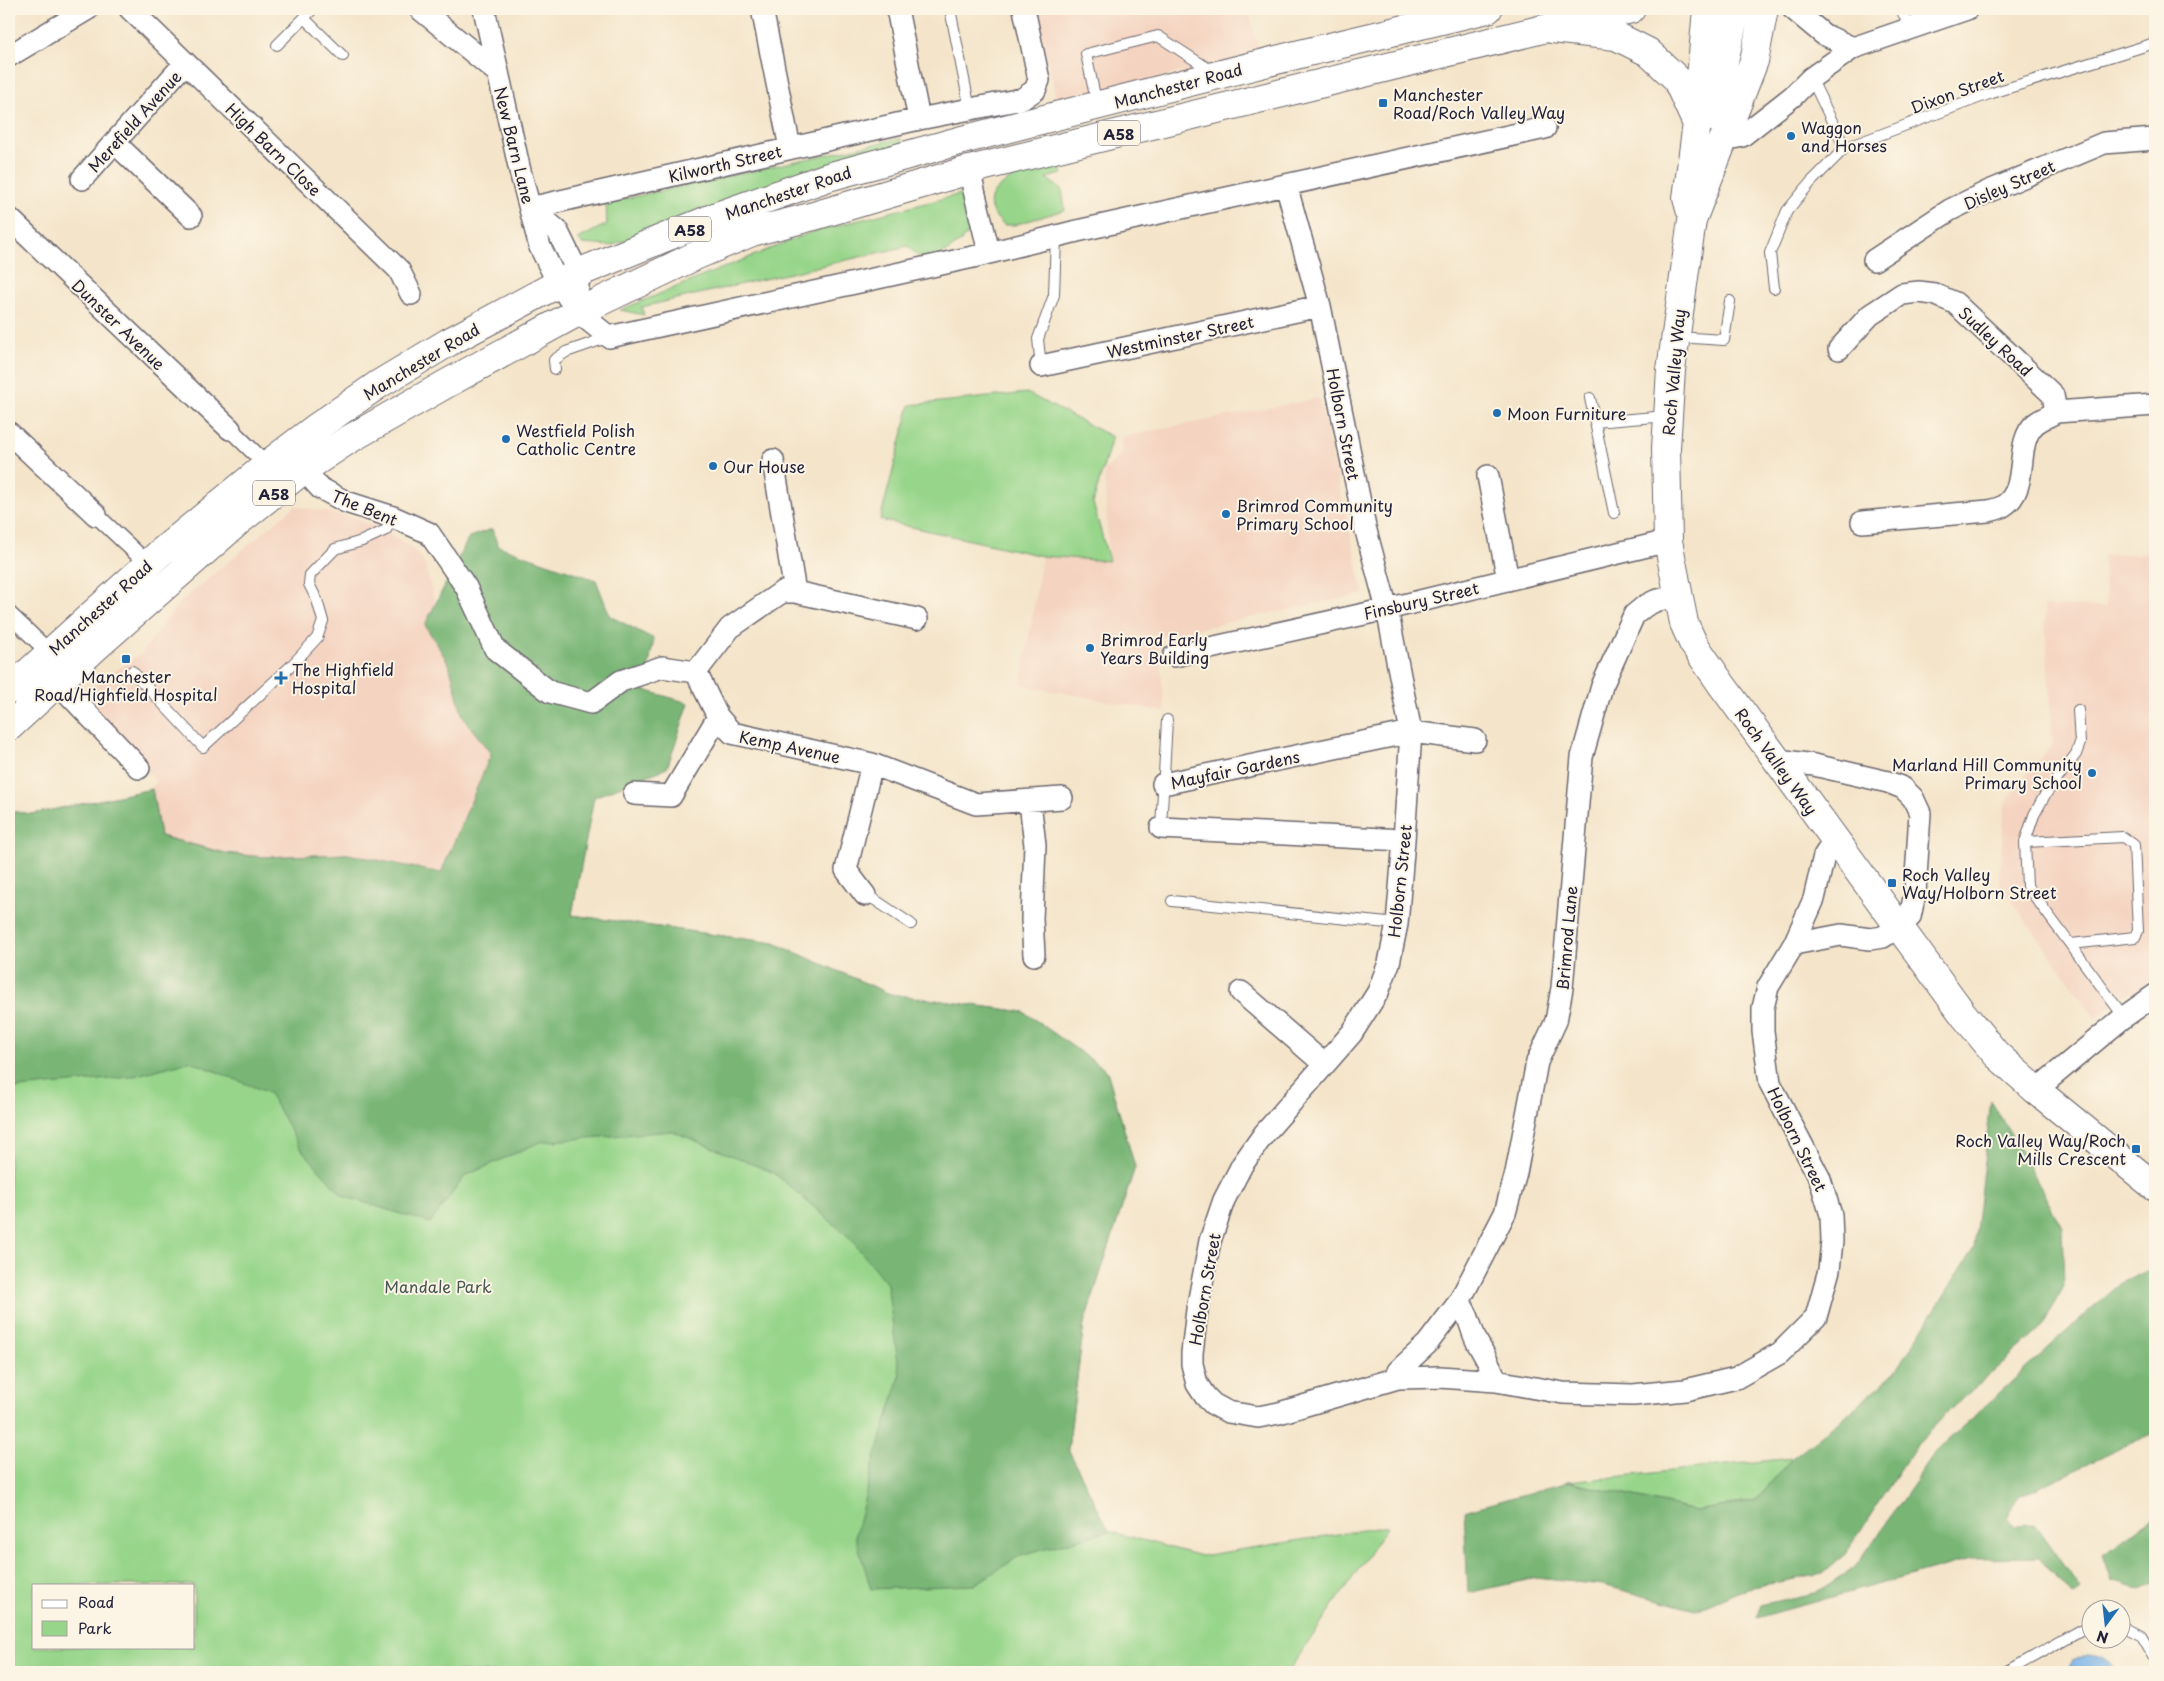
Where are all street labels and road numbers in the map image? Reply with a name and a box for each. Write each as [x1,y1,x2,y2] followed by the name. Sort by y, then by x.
[1111,56,1245,114] street label: Manchester Road
[1907,63,2008,119] street label: Dixon Street
[82,65,186,177] street label: Merefield Avenue
[489,84,541,206] street label: New Barn Lane
[221,97,327,201] street label: High Barn Close
[1098,120,1140,146] road number: A58
[666,138,784,188] street label: Kilworth Street
[1959,153,2059,215] street label: Disley Street
[722,159,854,225] street label: Manchester Road
[669,216,711,242] road number: A58
[67,273,171,375] street label: Dunster Avenue
[1954,301,2038,381] street label: Sudley Road
[1656,308,1690,436] street label: Roch Valley Way
[1104,309,1256,363] street label: Westminster Street
[358,317,484,405] street label: Manchester Road
[1321,366,1367,483] street label: Holborn Street
[253,480,295,506] road number: A58
[328,483,402,531] street label: The Bent
[43,554,157,660] street label: Manchester Road
[1361,575,1481,625] street label: Finsbury Street
[1730,703,1824,819] street label: Roch Valley Way
[737,724,843,768] street label: Kemp Avenue
[1168,744,1302,794] street label: Mayfair Gardens
[1381,823,1417,939] street label: Holborn Street
[1549,885,1583,991] street label: Brimrod Lane
[1762,1083,1834,1196] street label: Holborn Street
[1182,1230,1226,1347] street label: Holborn Street

